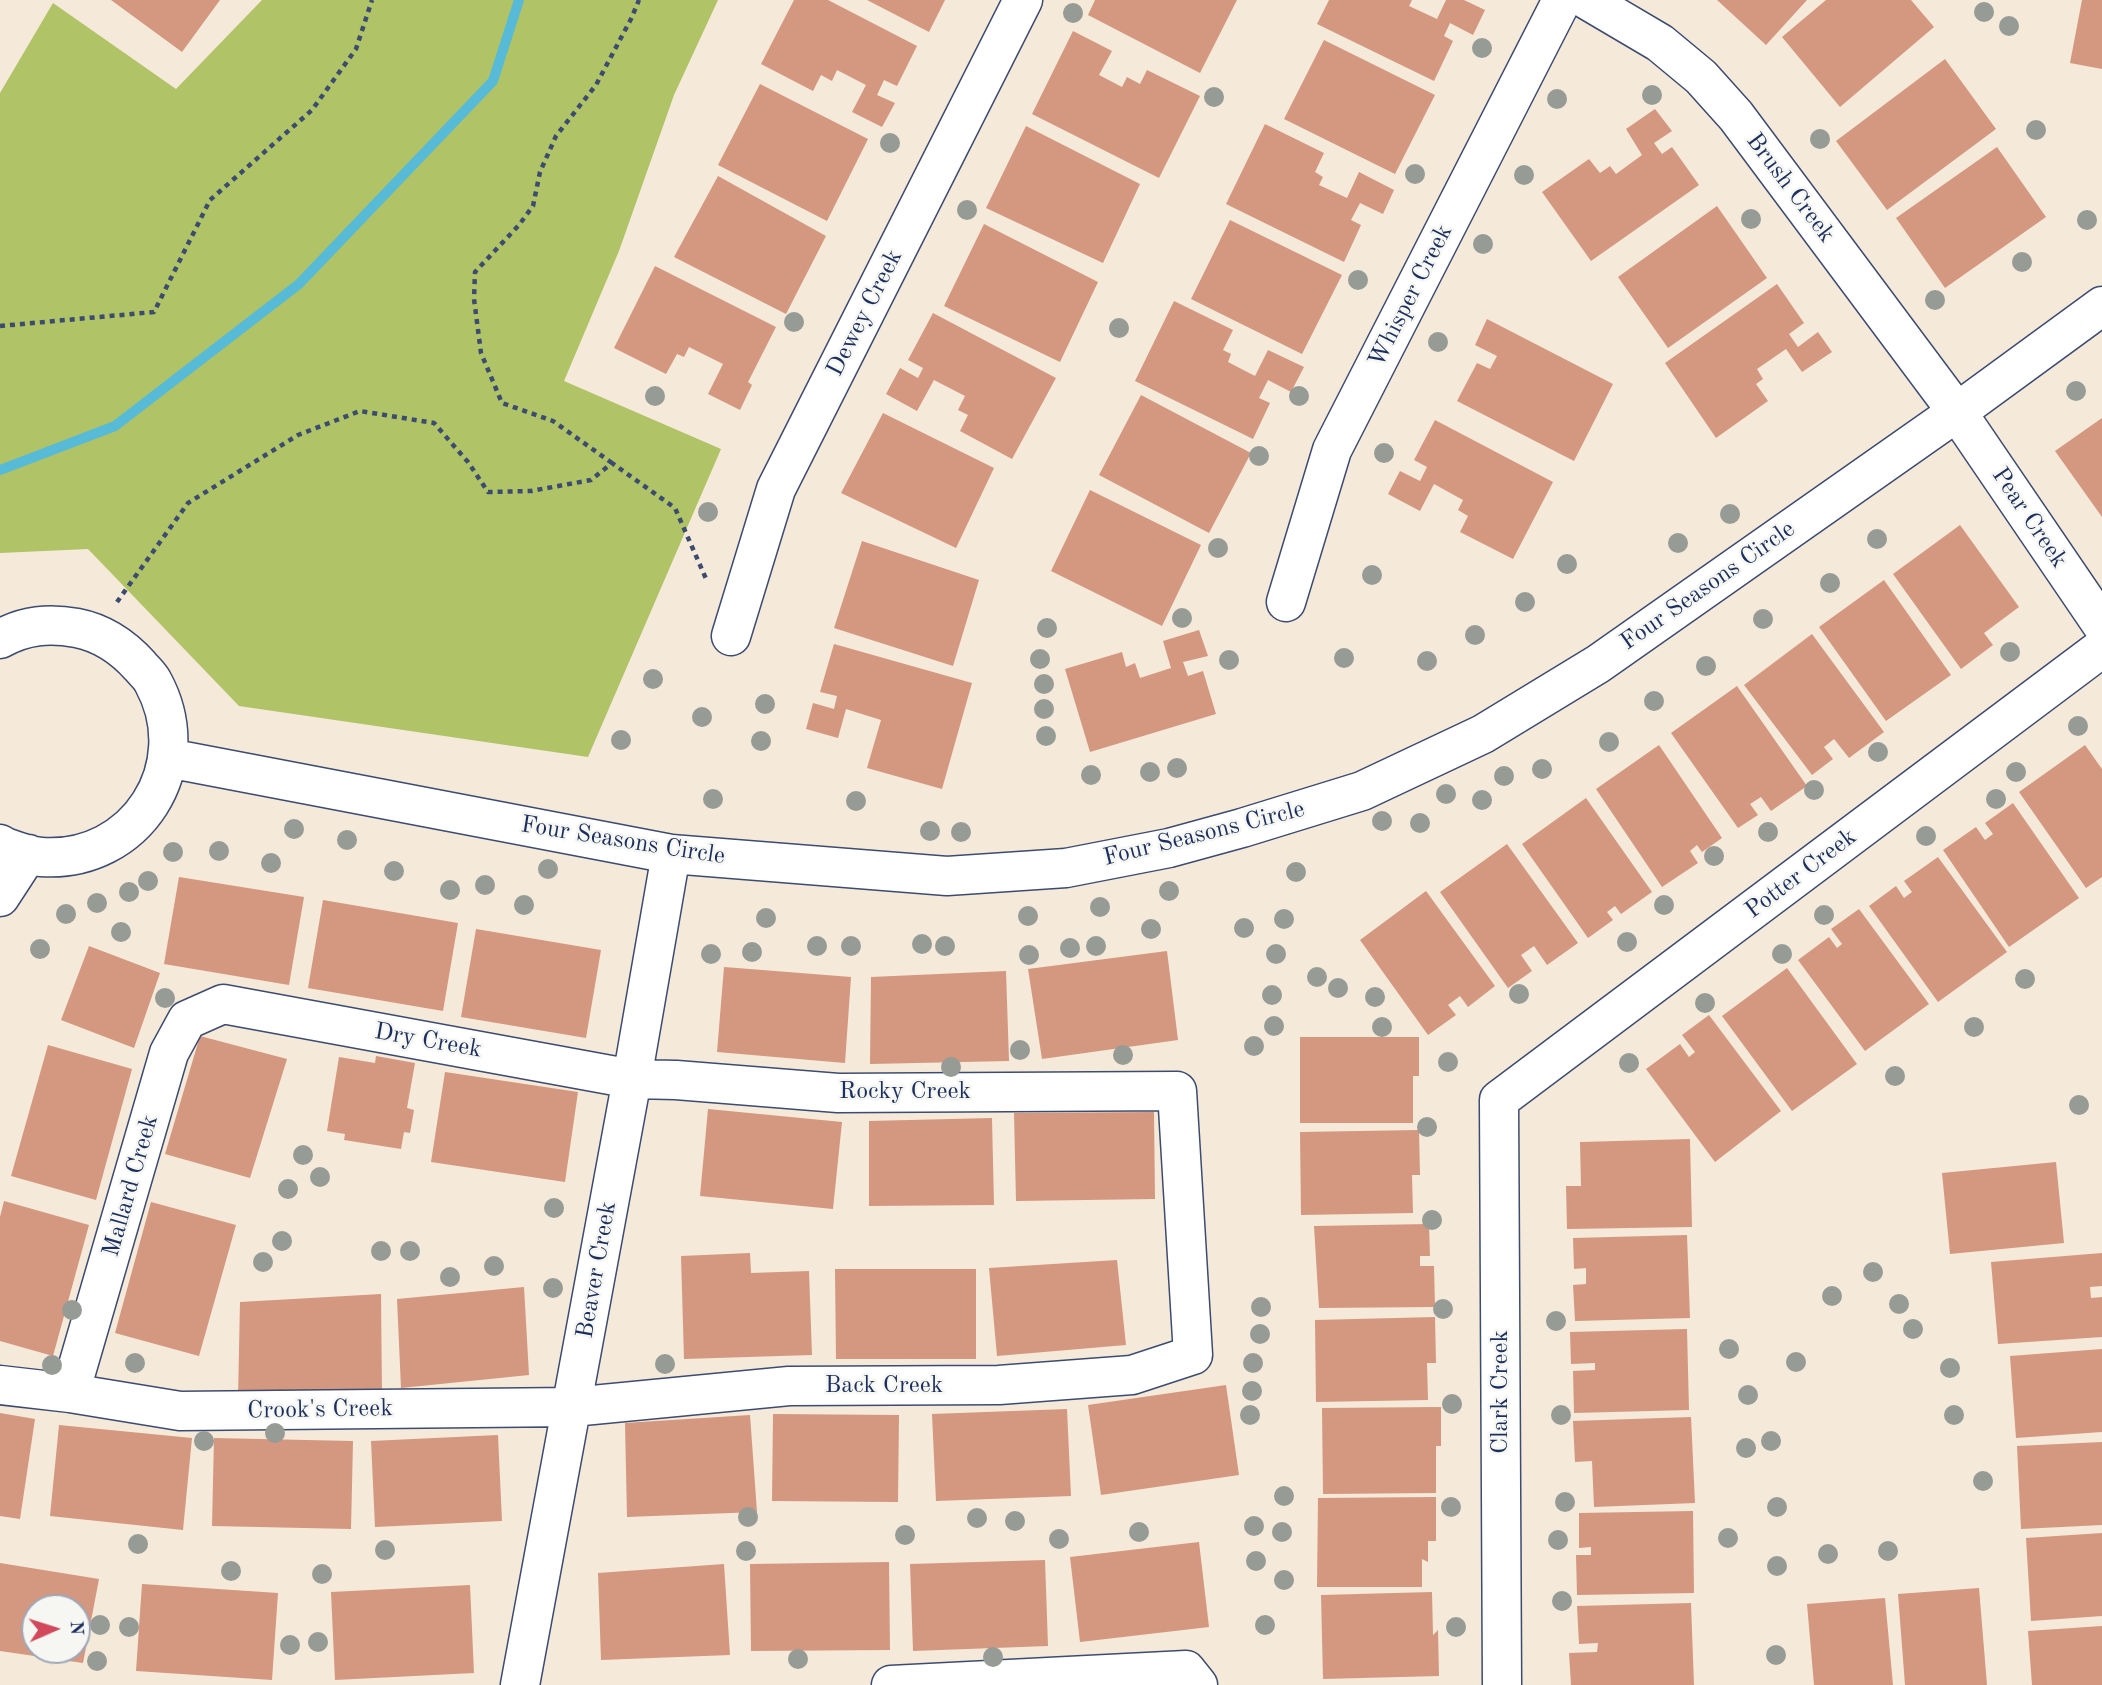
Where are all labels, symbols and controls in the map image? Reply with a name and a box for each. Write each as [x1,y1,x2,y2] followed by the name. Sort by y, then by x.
[1739,127,1841,249] street label: Brush Creek
[1363,220,1459,372] street label: Whisper Creek
[821,245,909,381] street label: Dewey Creek
[1985,462,2073,574] street label: Pear Creek
[1615,515,1801,657] street label: Four Seasons Circle
[1100,795,1308,873] street label: Four Seasons Circle
[519,811,727,871] street label: Four Seasons Circle
[1740,823,1862,925] street label: Potter Creek
[372,1017,484,1065] street label: Dry Creek
[839,1078,971,1106] street label: Rocky Creek
[97,1112,165,1260] street label: Mallard Creek
[571,1199,623,1341] street label: Beaver Creek
[1487,1330,1515,1454] street label: Clark Creek
[825,1372,943,1400] street label: Back Creek
[247,1394,393,1426] street label: Crook's Creek
[21,1594,91,1664] north arrow
[66,1620,85,1636] text: N

